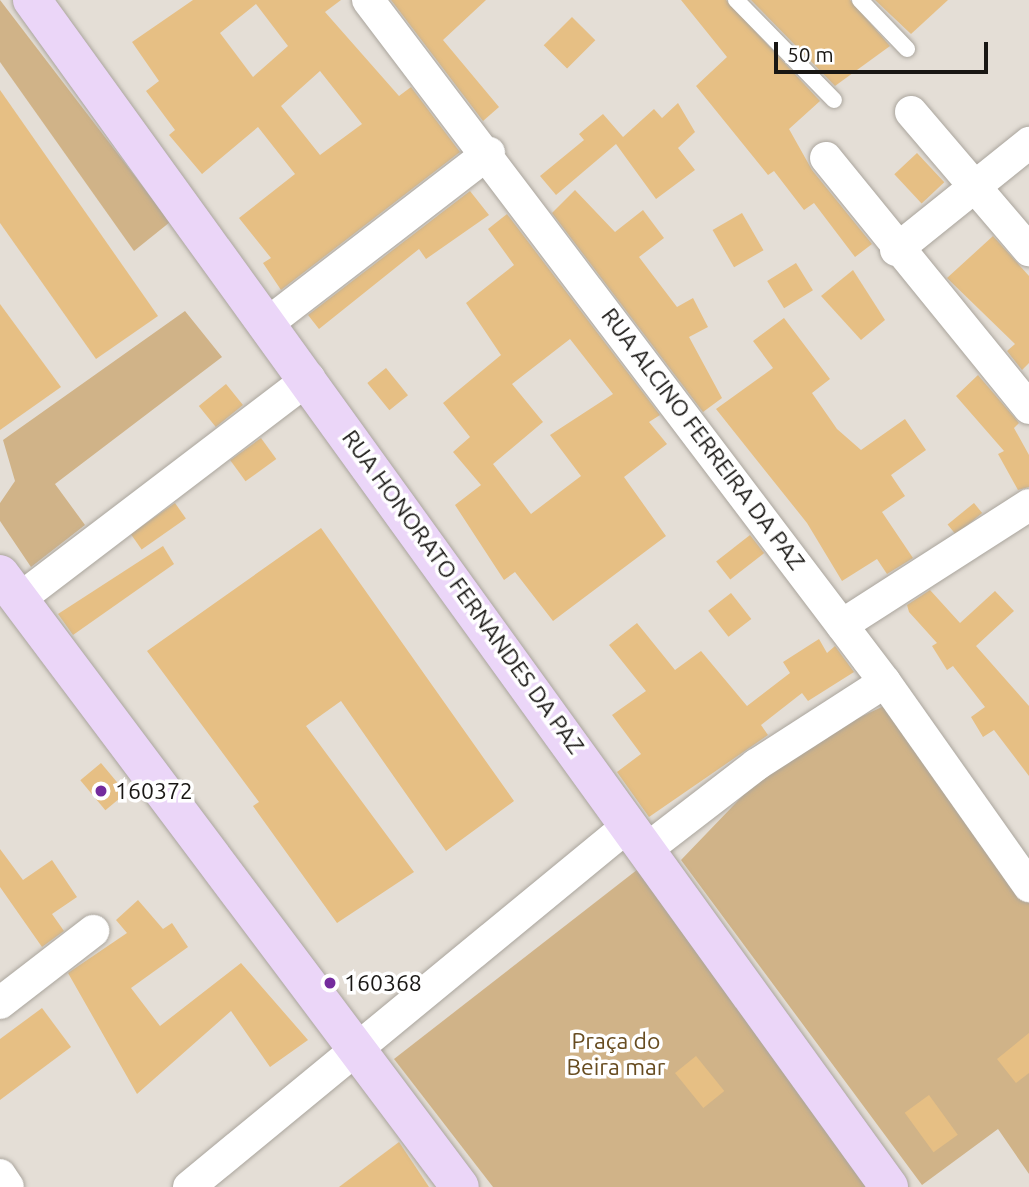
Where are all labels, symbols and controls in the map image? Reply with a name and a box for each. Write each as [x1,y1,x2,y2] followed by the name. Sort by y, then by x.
[777,28,990,72] scale bar
[787,42,834,66] text: 50 m
[595,303,811,575] street label: RUA ALCINO FERREIRA DA PAZ
[336,425,590,759] street label: RUA HONORATO FERNANDES DA PAZ
[115,777,193,805] place label: 160372
[93,783,109,799] marker: 160372
[344,969,422,997] place label: 160368
[322,975,338,991] marker: 160368
[566,1027,666,1081] park label: Praça do Beira mar

